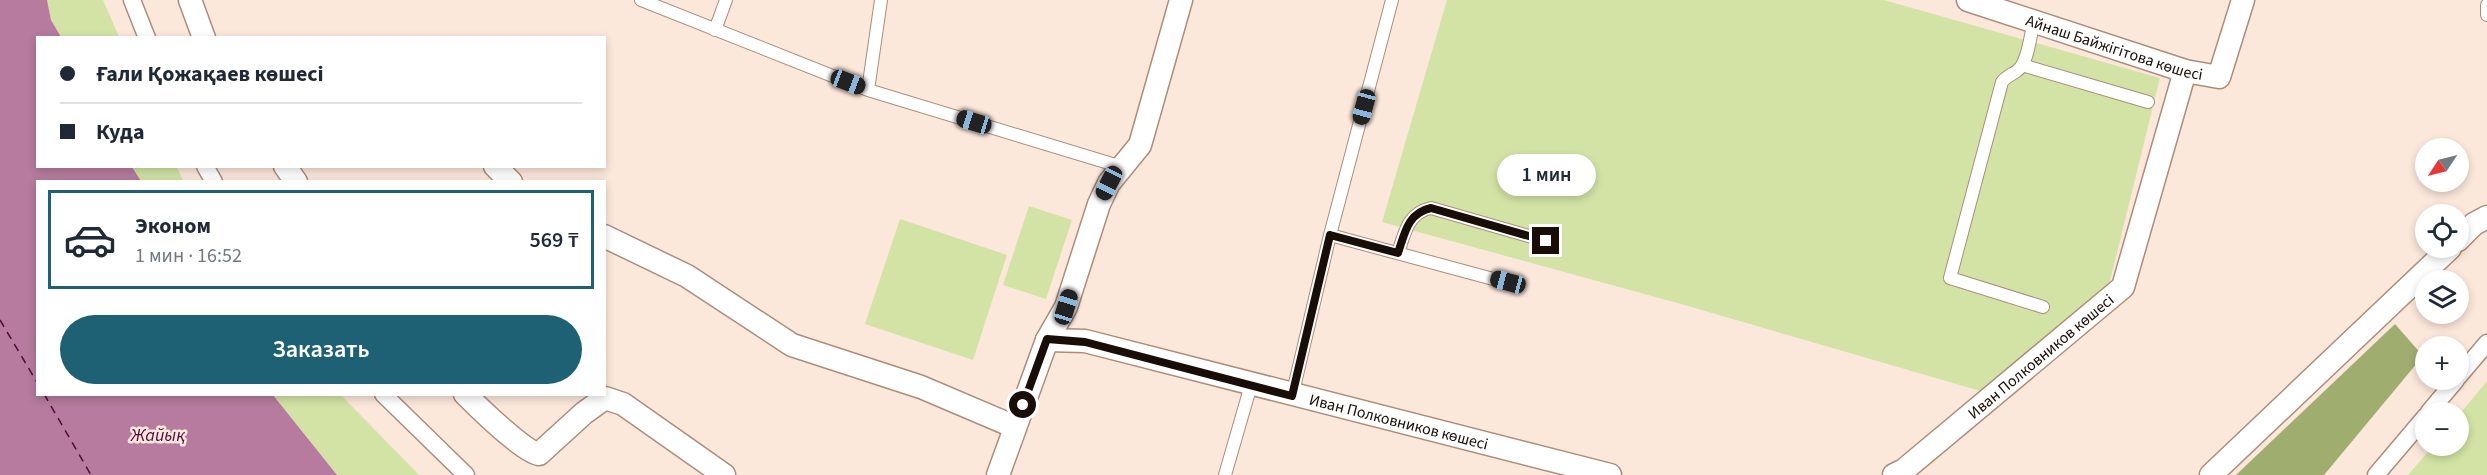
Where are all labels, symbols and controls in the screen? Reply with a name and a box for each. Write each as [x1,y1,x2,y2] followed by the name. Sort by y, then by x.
[2023,10,2204,86] street label: Айнаш Байжігітова көшесі
[96,58,324,90] text: Ғали Қожақаев көшесі
[828,67,868,97] car
[1351,87,1377,127] car
[954,108,994,136] car
[96,116,145,148] text: Куда
[2415,138,2469,192] north arrow
[2415,138,2469,456] map controls
[1496,154,1596,196] callout: 1 мин
[1521,161,1572,189] text: 1 мин
[1093,163,1125,203] car
[2415,204,2469,258] button: locate
[135,210,211,242] text: Эконом
[63,213,117,267] icon: car
[529,224,579,256] text: 569 ₸
[1532,227,1559,254] route end
[135,242,242,270] text: 1 мин · 16:52
[1488,269,1528,295] car
[2415,270,2469,324] button: layers
[1052,287,1080,327] car
[1963,289,2119,424] street label: Иван Полковников көшесі
[60,315,582,384] button: Заказать
[2415,336,2469,390] button: +
[1307,389,1491,456] street label: Иван Полковников көшесі
[1009,391,1036,418] route start
[2415,402,2469,456] button: −
[130,423,185,448] water label: Жайық

